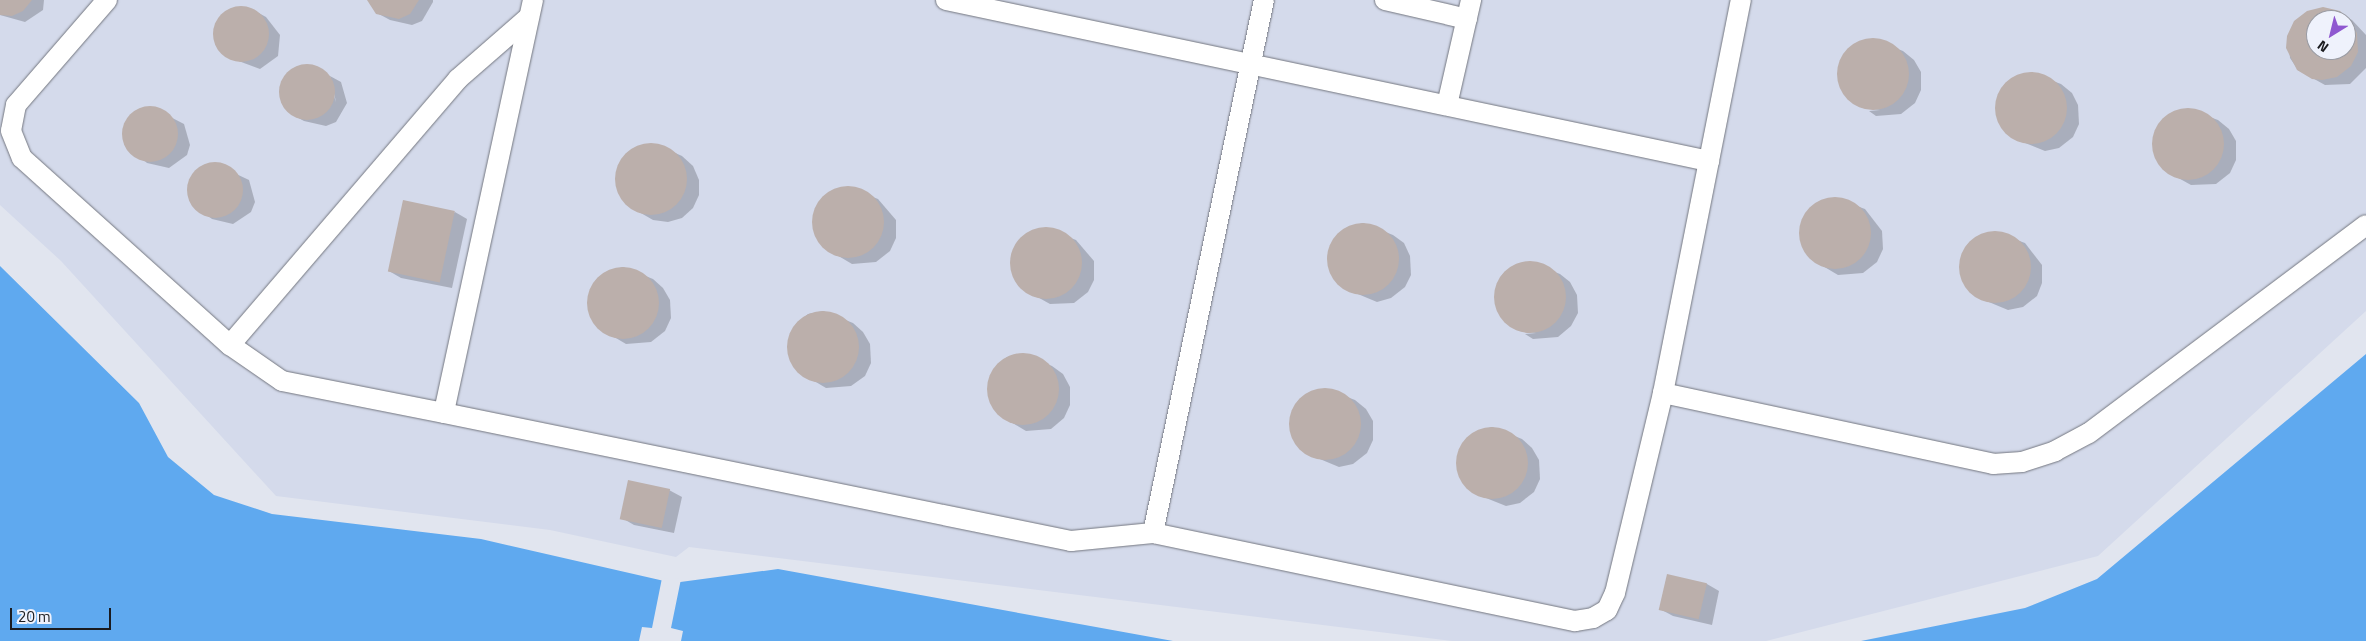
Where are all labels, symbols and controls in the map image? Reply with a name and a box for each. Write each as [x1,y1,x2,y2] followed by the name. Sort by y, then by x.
[2306,10,2356,60] north arrow
[2312,35,2333,58] text: N
[12,598,114,630] scale bar
[18,605,51,628] text: 20 m

